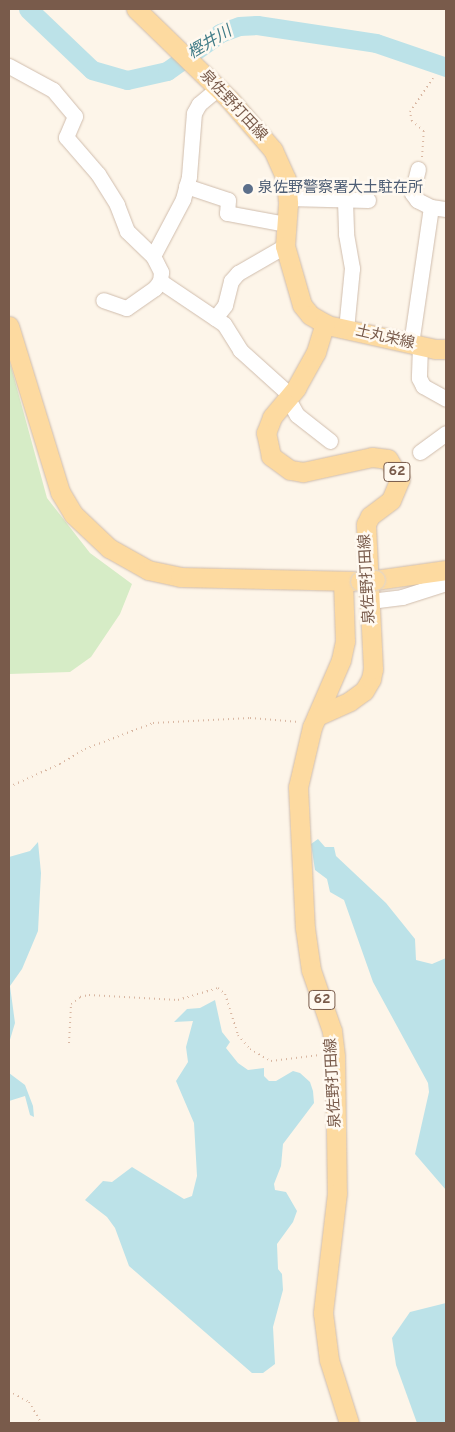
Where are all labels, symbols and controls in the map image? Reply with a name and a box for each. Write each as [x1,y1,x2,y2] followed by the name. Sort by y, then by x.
[184,22,236,64] water label: 樫井川
[196,67,270,145] street label: 泉佐野打田線
[258,180,423,198] place label: 泉佐野警察署大土駐在所
[242,183,254,195] marker: 泉佐野警察署大土駐在所
[354,322,416,354] street label: 土丸栄線
[383,461,411,484] road number: 62
[357,534,379,624] street label: 泉佐野打田線
[308,988,336,1012] road number: 62
[323,1038,345,1128] street label: 泉佐野打田線

